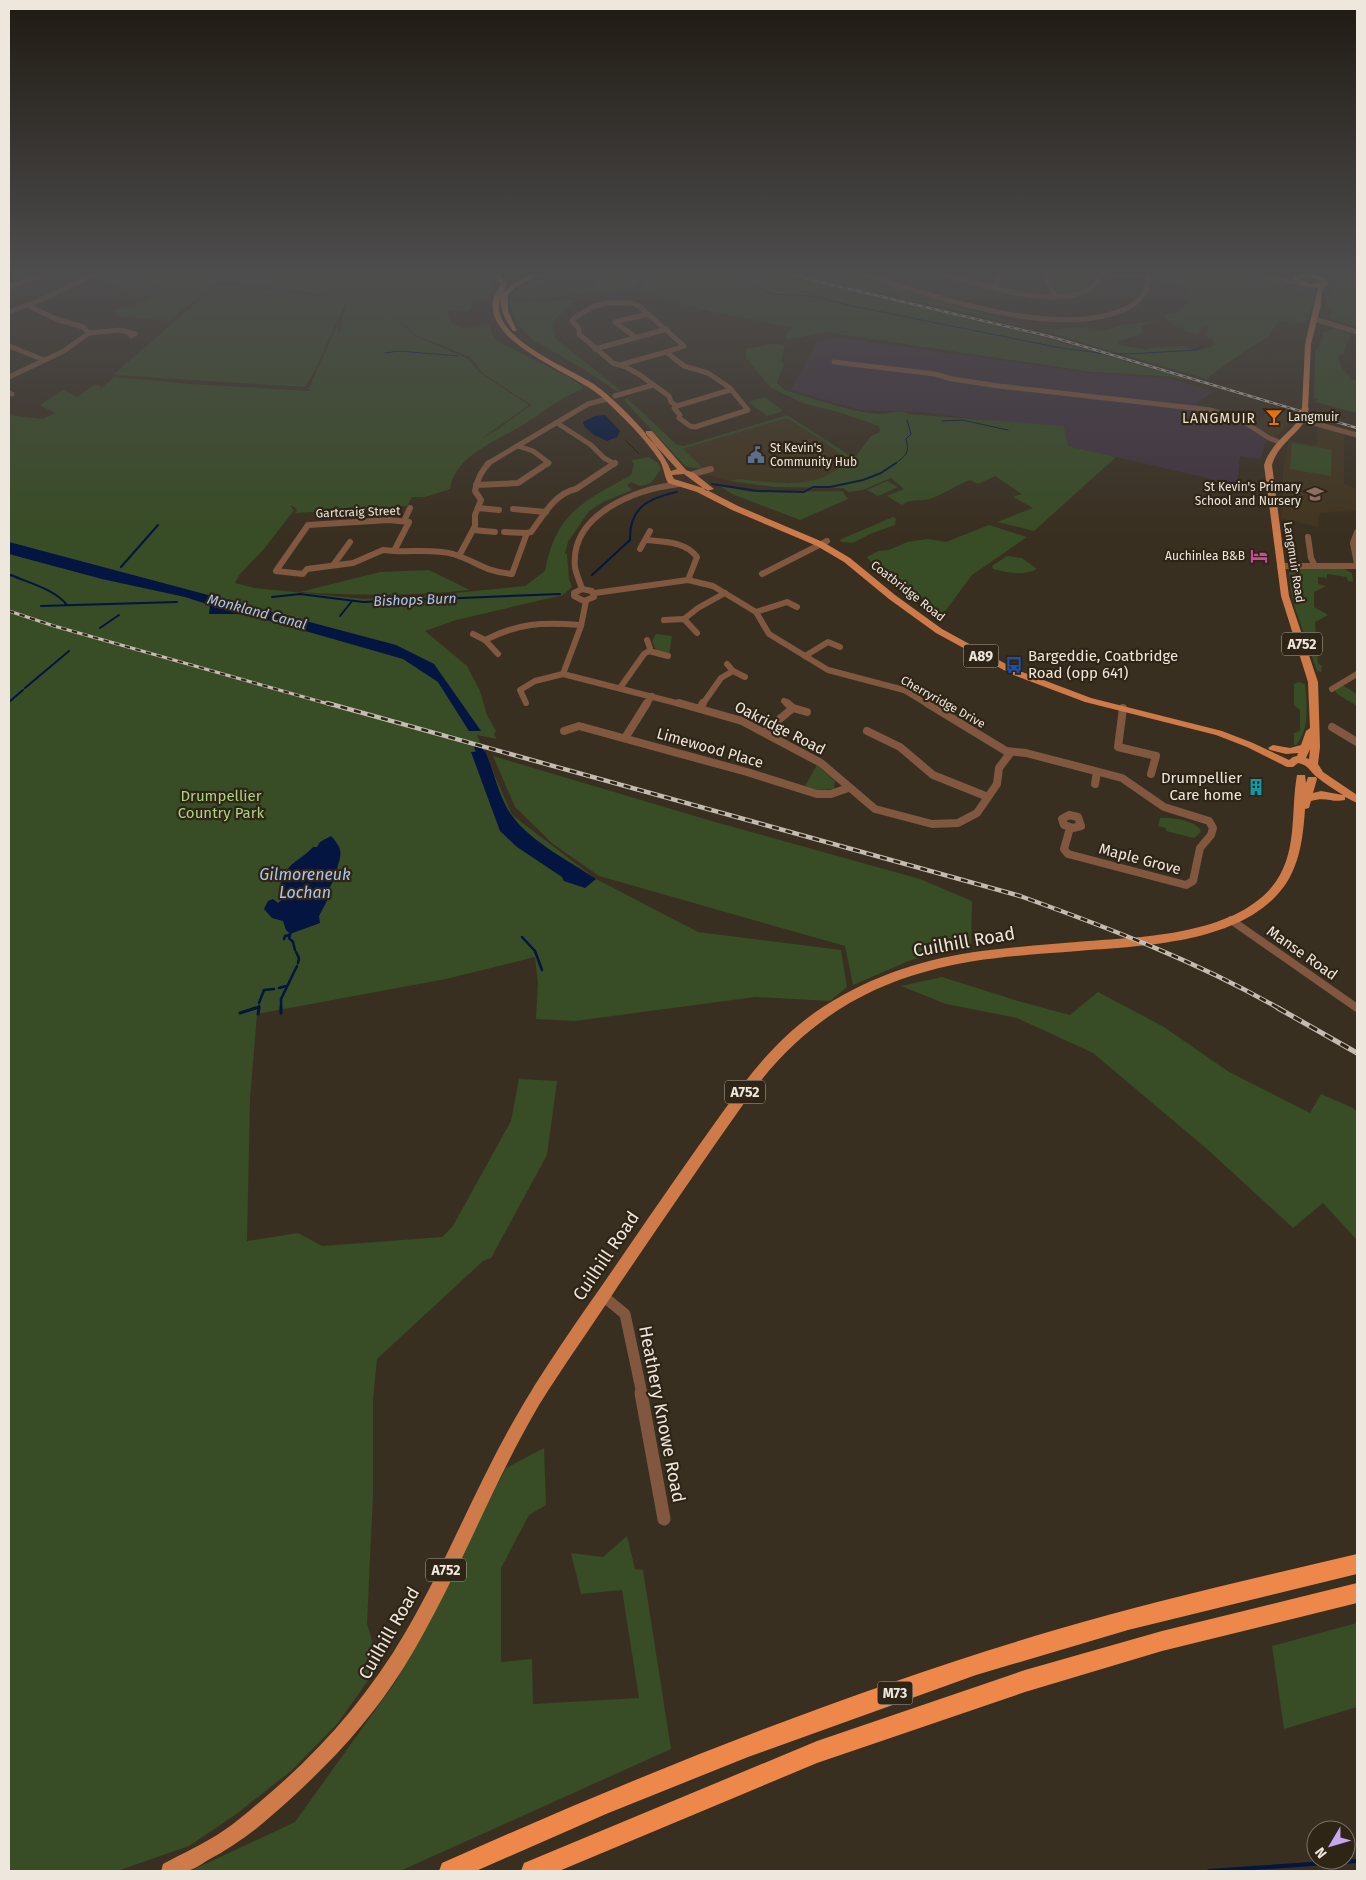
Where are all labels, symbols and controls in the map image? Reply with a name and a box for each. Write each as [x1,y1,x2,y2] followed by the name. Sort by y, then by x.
[1264,407,1284,427] bar icon: Langmuir
[1182,410,1256,427] district label: LANGMUIR
[1288,410,1339,424] place label: Langmuir
[770,441,857,469] place label: St Kevin's Community Hub
[746,445,766,465] public building icon: St Kevin's Community Hub
[1195,480,1301,508] place label: St Kevin's Primary School and Nursery
[1305,484,1325,504] school or university icon: St Kevin's Primary School and Nursery
[315,504,401,520] street label: Gartcraig Street
[1281,521,1307,603] street label: Langmuir Road
[1249,546,1269,566] hotel icon: Auchinlea B&B
[1165,549,1245,563] place label: Auchinlea B&B
[868,558,948,624] street label: Coatbridge Road
[373,590,457,610] water label: Bishops Burn
[205,591,309,633] water label: Monkland Canal
[1282,633,1322,656] road number: A752
[964,644,998,668] road number: A89
[1028,647,1178,682] place label: Bargeddie, Coatbridge Road (opp 641)
[1004,655,1024,675] bus stop icon: Bargeddie, Coatbridge Road (opp 641)
[898,673,988,731] street label: Cherryridge Drive
[732,697,828,759] street label: Oakridge Road
[655,724,765,772] street label: Limewood Place
[1161,769,1242,804] place label: Drumpellier Care home
[1246,777,1266,797] building icon: Drumpellier Care home
[178,787,265,822] park label: Drumpellier Country Park
[1097,839,1183,879] street label: Maple Grove
[259,865,351,902] water label: Gilmoreneuk Lochan
[911,922,1017,962] street label: Cuilhill Road
[1263,922,1341,984] street label: Manse Road
[725,1080,765,1104] road number: A752
[568,1207,644,1305] street label: Cuilhill Road
[634,1324,690,1504] street label: Heathery Knowe Road
[426,1558,466,1582] road number: A752
[354,1583,424,1683] street label: Cuilhill Road
[878,1682,912,1705] road number: M73
[1306,1820,1356,1870] north arrow
[1312,1844,1331,1862] text: N

